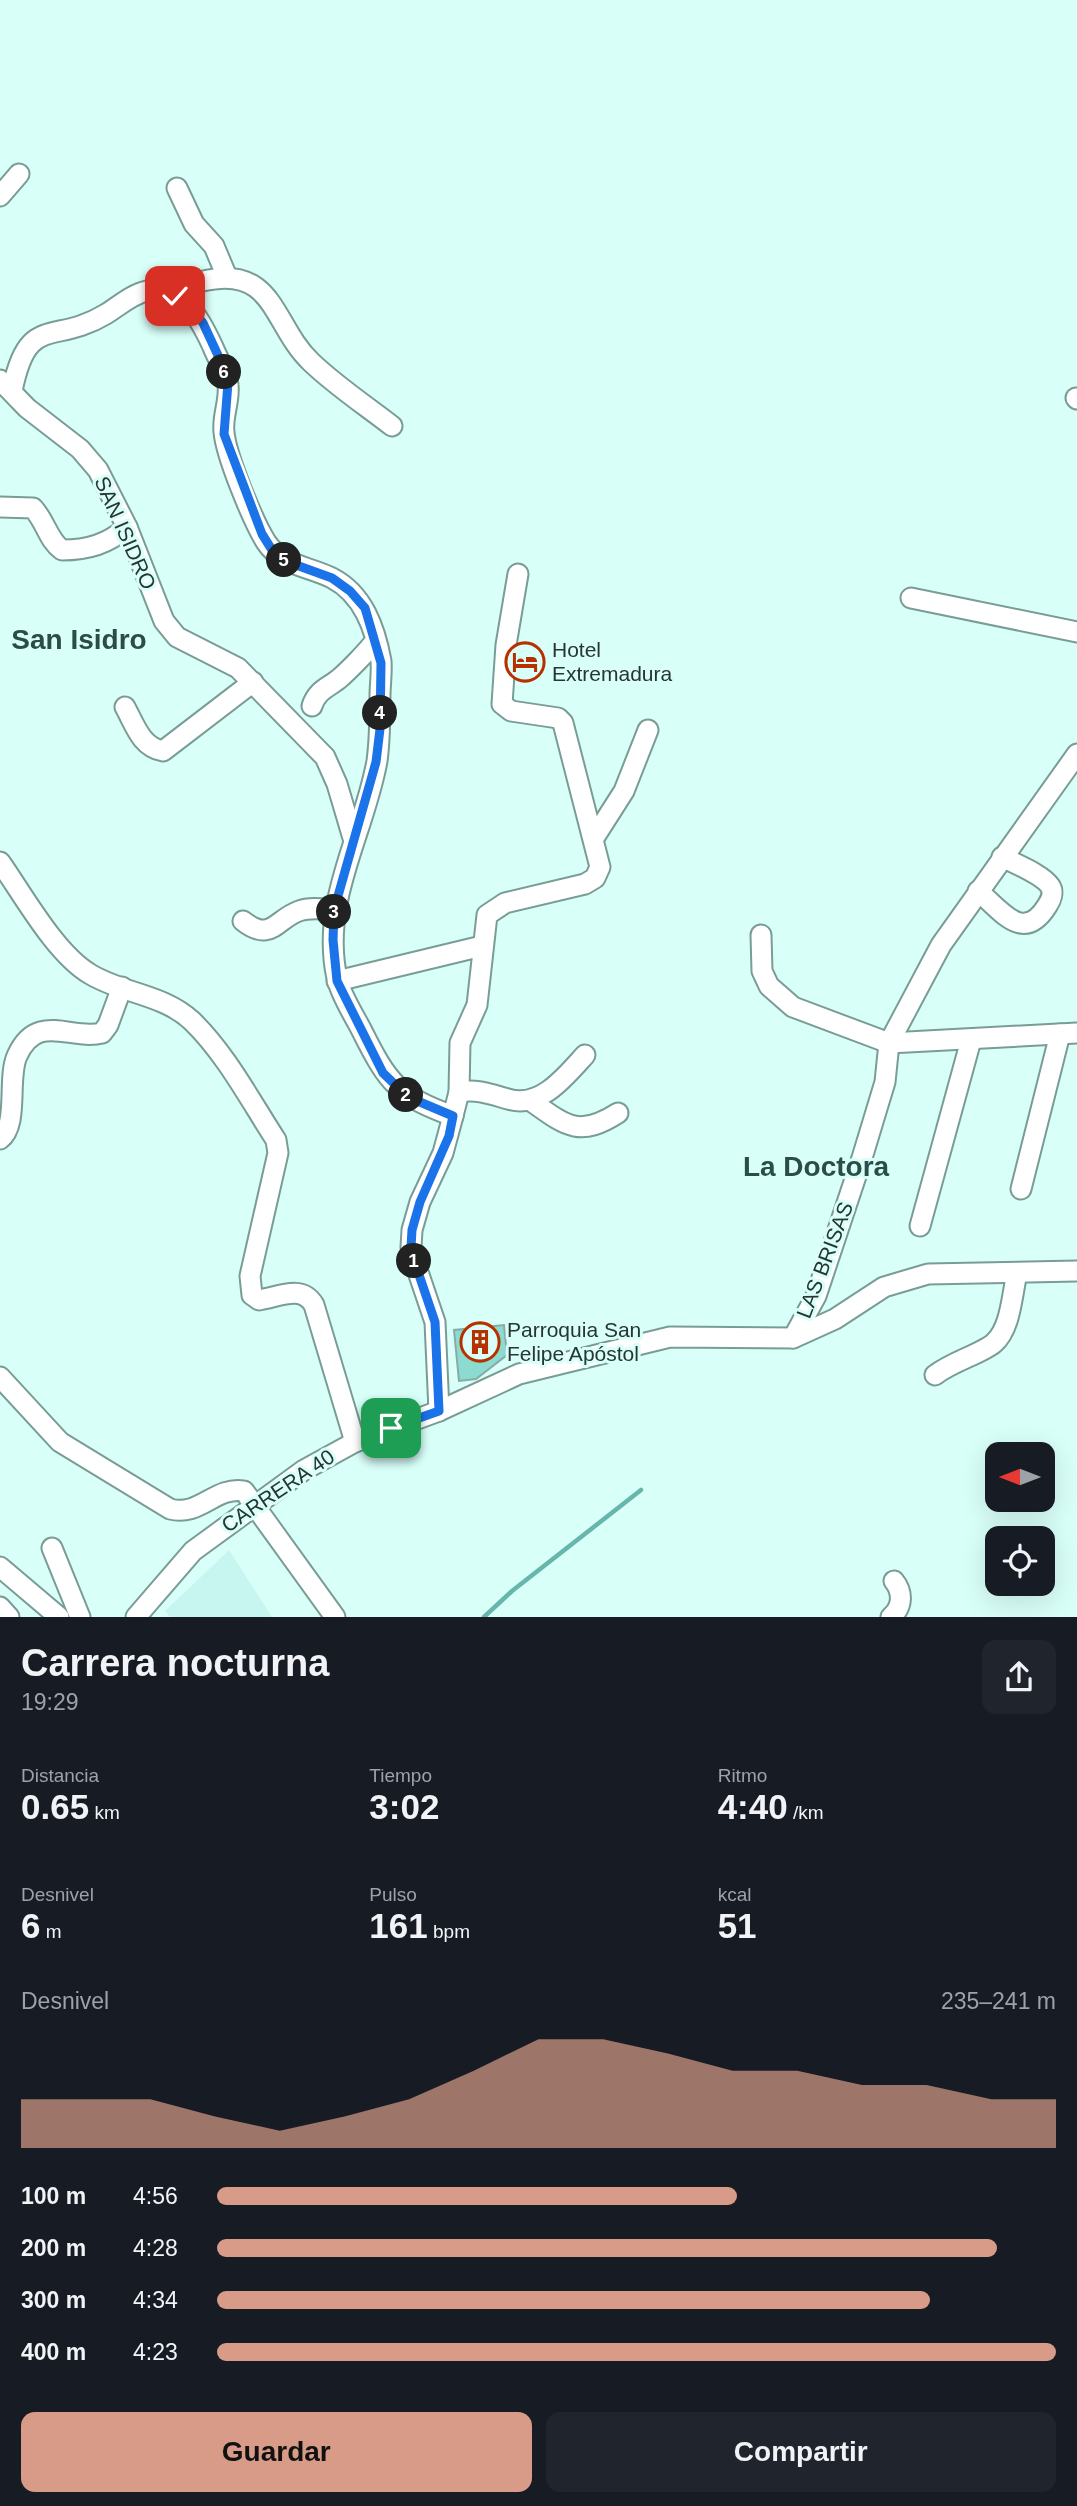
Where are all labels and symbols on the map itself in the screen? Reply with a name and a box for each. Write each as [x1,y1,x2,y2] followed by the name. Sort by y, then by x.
[145,266,205,326] pin
[206,354,242,390] pin: 6
[90,473,161,593] street label: SAN ISIDRO
[266,542,302,578] pin: 5
[11,624,147,655] district label: San Isidro
[552,638,673,685] place label: Hotel Extremadura
[504,641,546,683] hotel icon: Hotel Extremadura
[362,696,398,730] pin: 4
[316,894,352,930] pin: 3
[388,1078,424,1112] pin: 2
[743,1151,890,1182] district label: La Doctora
[792,1198,857,1321] street label: LAS BRISAS
[396,1244,432,1278] pin: 1
[507,1318,641,1365] place label: Parroquia San Felipe Apóstol
[459,1321,501,1363] building icon: Parroquia San Felipe Apóstol
[361,1398,421,1458] pin
[985,1442,1055,1512] north arrow
[217,1445,338,1537] street label: CARRERA 40

